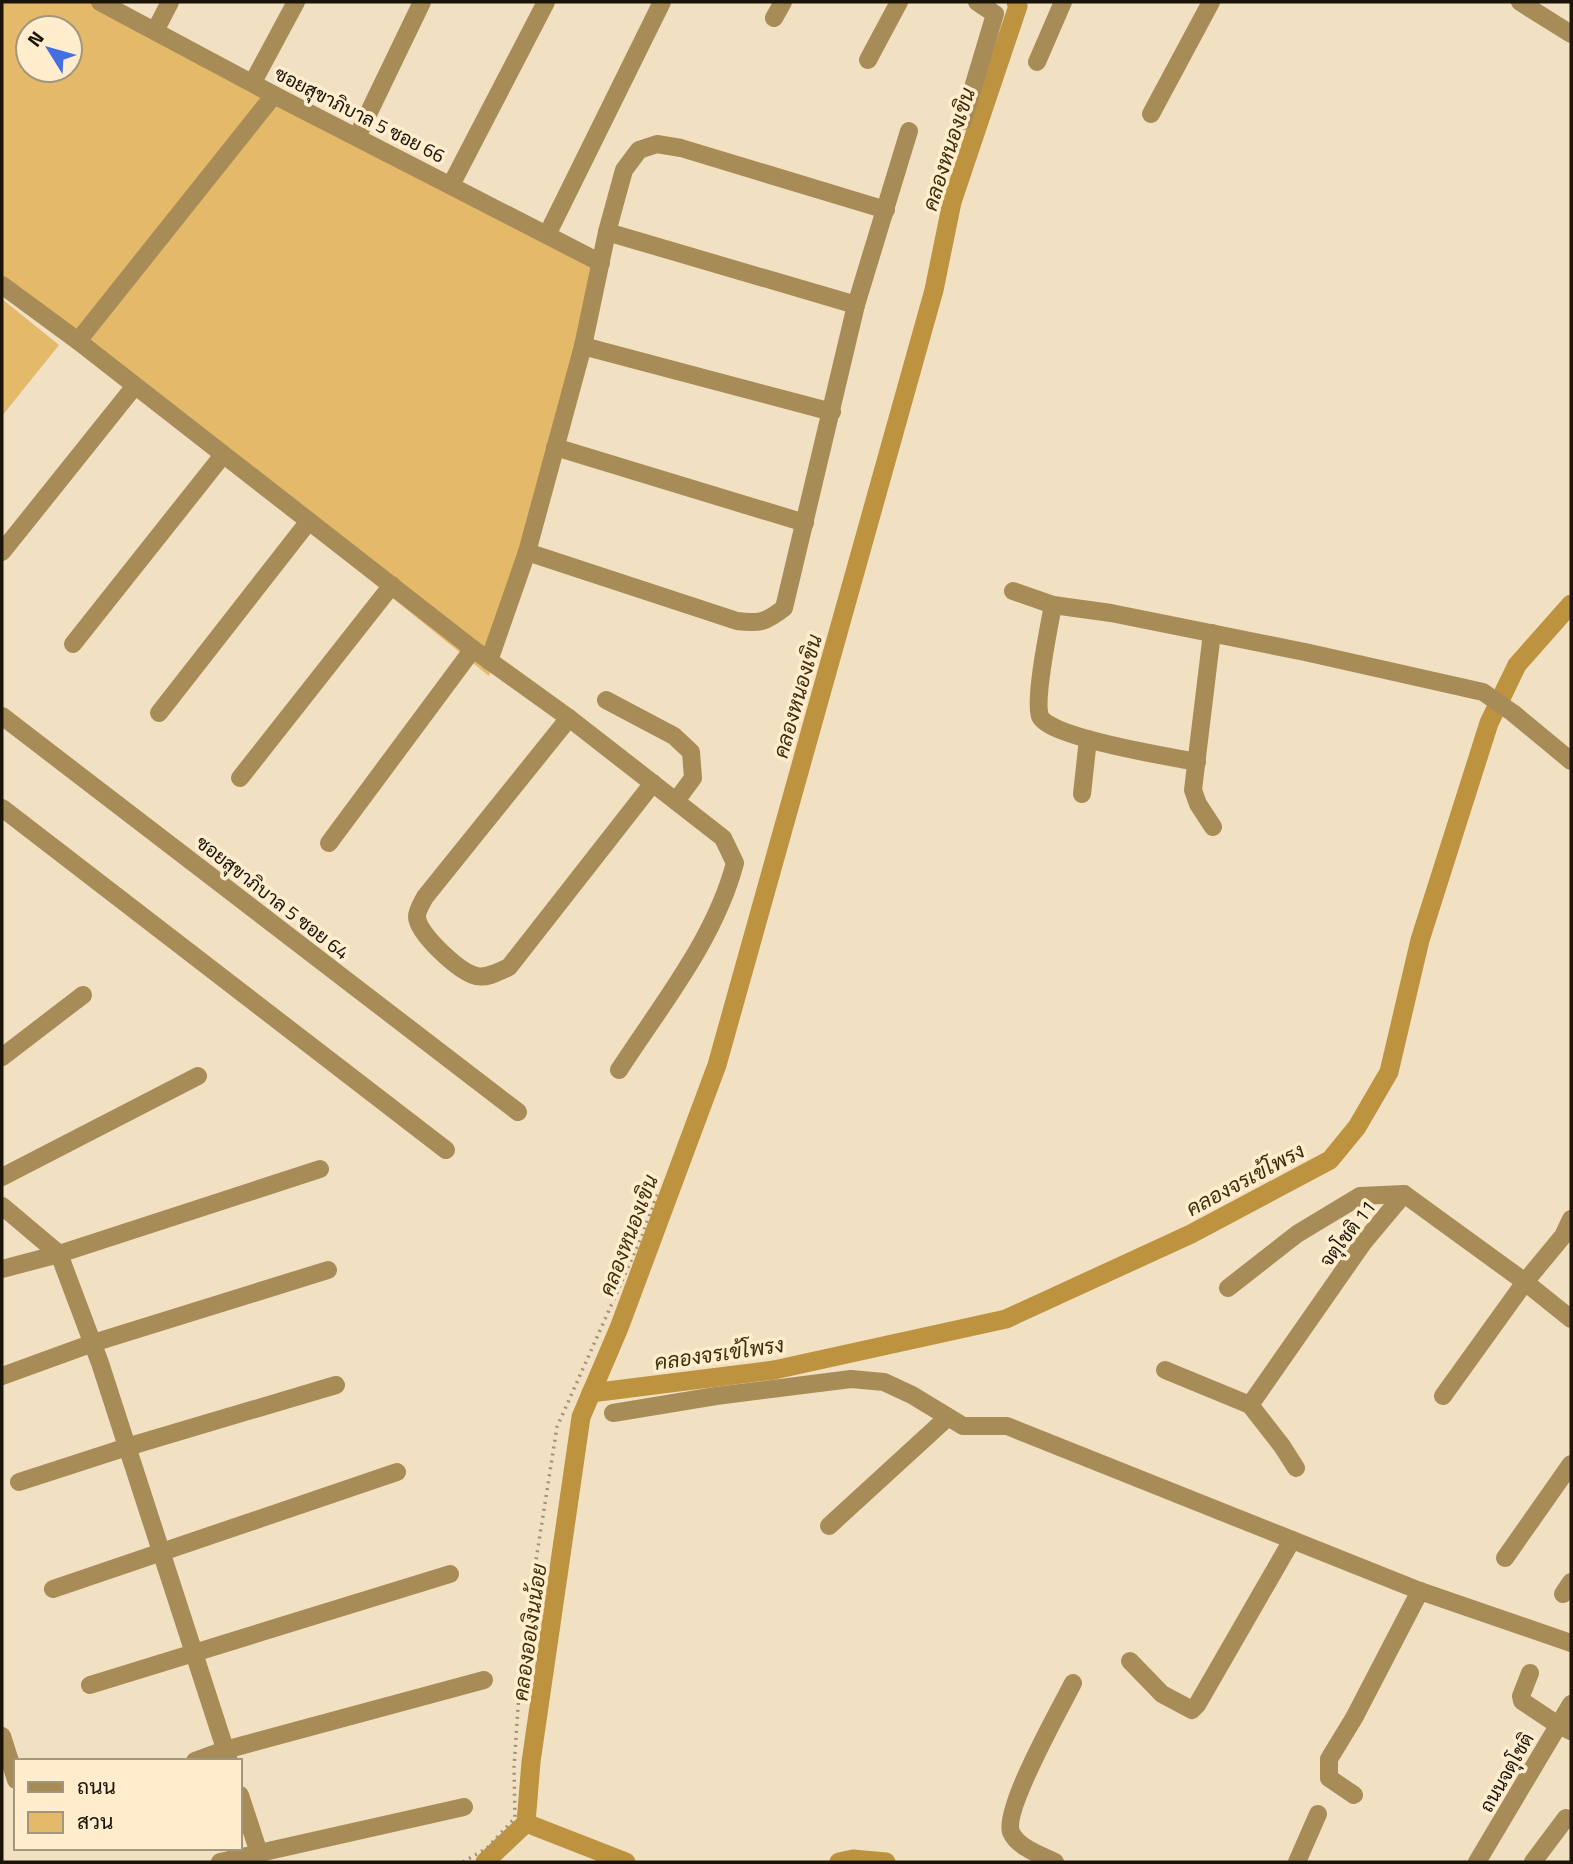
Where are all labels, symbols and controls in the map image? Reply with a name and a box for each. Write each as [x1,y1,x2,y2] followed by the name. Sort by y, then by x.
[14,14,84,84] north arrow
[19,24,51,52] text: N
[270,58,450,170] street label: ซอยสุขาภิบาล 5 ซอย 66
[913,83,983,215] water label: คลองหนองเขิน
[764,630,830,762] water label: คลองหนองเขิน
[190,828,356,966] street label: ซอยสุขาภิบาล 5 ซอย 64
[1180,1134,1310,1224] water label: คลองจรเข้โพรง
[590,1169,666,1300] water label: คลองหนองเขิน
[1312,1193,1382,1273] street label: จตุโชติ 11
[652,1328,786,1378] water label: คลองจรเข้โพรง
[504,1561,554,1703] water label: คลองออเงินน้อย
[1472,1727,1540,1817] street label: ถนนจตุโชติ
[14,1759,242,1850] legend
[77,1770,116,1802] text: ถนน
[77,1805,113,1837] text: สวน

